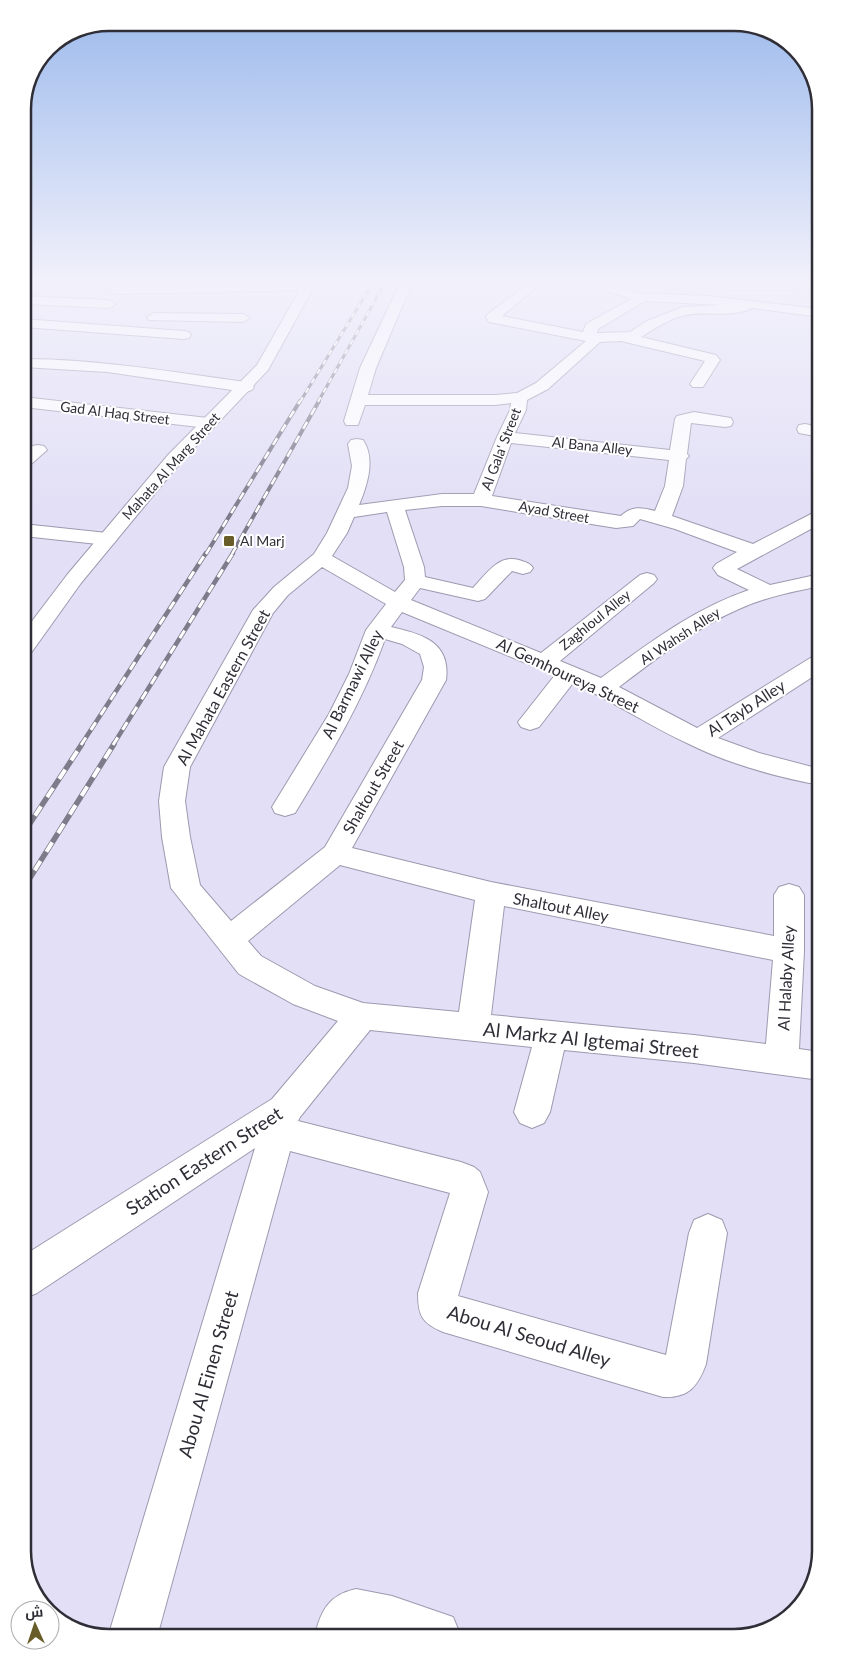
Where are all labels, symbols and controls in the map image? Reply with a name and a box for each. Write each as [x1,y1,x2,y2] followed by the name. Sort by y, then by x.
[59,397,171,428] street label: Gad Al Haq Street
[477,405,524,492] street label: Al Gala' Street
[118,409,223,523] street label: Mahata Al Marg Street
[551,433,634,458] street label: Al Bana Alley
[518,497,591,526] street label: Ayad Street
[240,532,285,549] place label: Al Marj
[222,534,236,548] marker: Al Marj
[556,585,634,653] street label: Zaghloul Alley
[636,603,724,668] street label: Al Wahsh Alley
[172,605,273,768] street label: Al Mahata Eastern Street
[317,626,386,741] street label: Al Barmawi Alley
[494,633,643,716] street label: Al Gemhoureya Street
[703,675,789,740] street label: Al Tayb Alley
[338,736,407,837] street label: Shaltout Street
[512,888,611,925] street label: Shaltout Alley
[773,924,798,1031] street label: Al Halaby Alley
[482,1017,700,1062] street label: Al Markz Al Igtemai Street
[121,1101,286,1220] street label: Station Eastern Street
[173,1287,242,1460] street label: Abou Al Einen Street
[445,1300,614,1371] street label: Abou Al Seoud Alley
[10,1600,60,1650] north arrow
[25,1603,44,1621] text: ش

